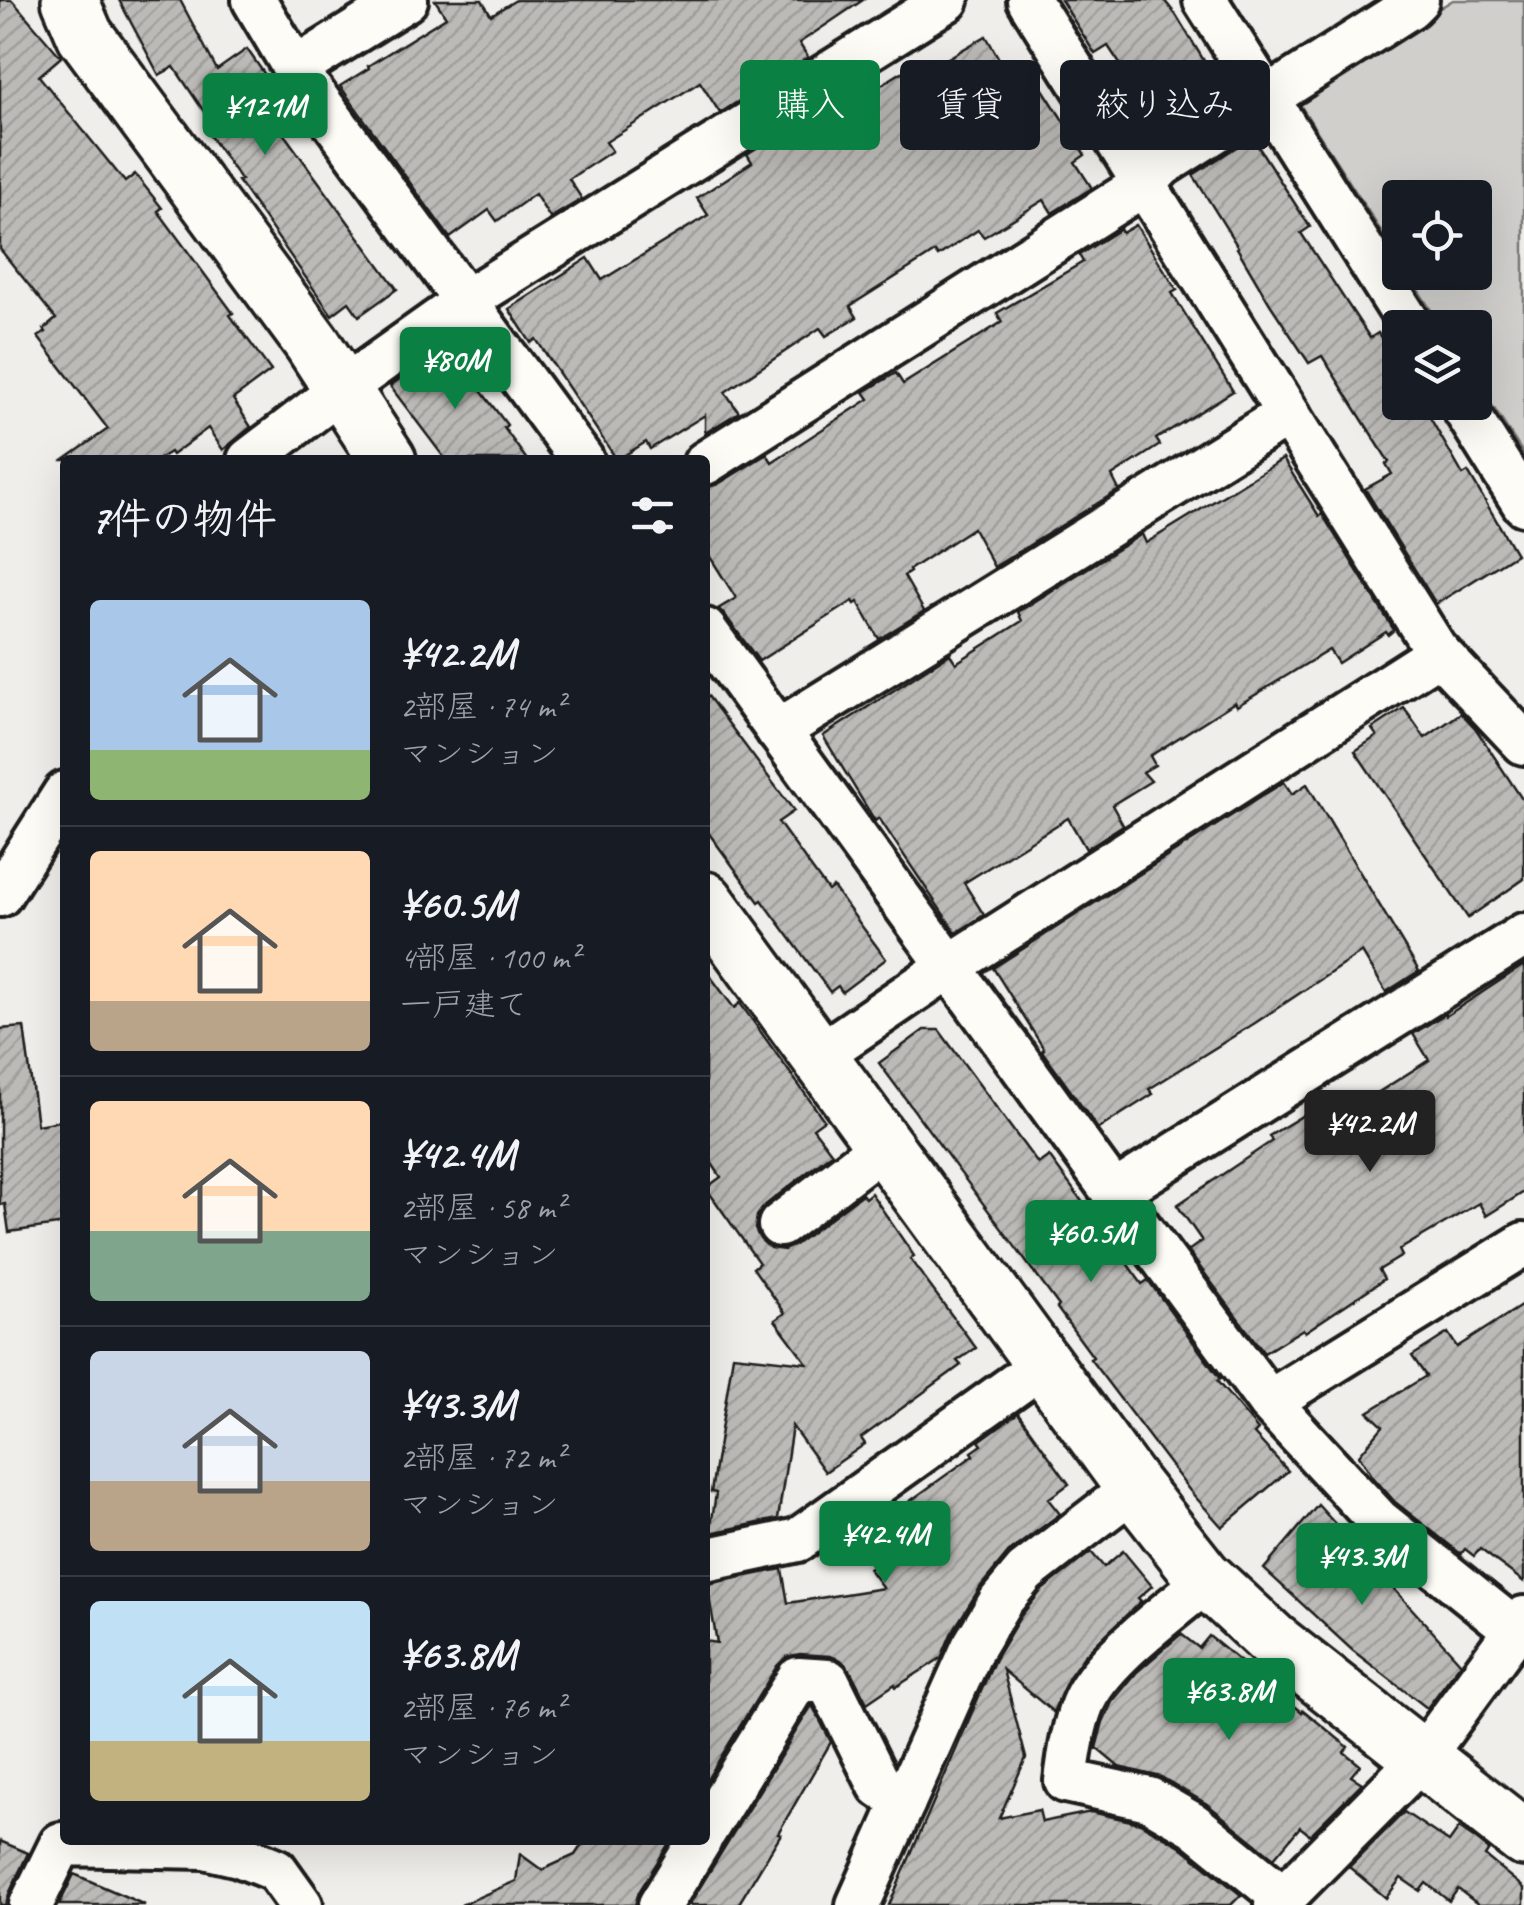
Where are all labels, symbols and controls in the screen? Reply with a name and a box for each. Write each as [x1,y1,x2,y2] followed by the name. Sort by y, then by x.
[740,60,880,150] chip: 購入
[900,60,1040,150] chip: 賃貸
[1060,60,1270,150] chip: 絞り込み
[195,73,335,158] pin: ¥121M
[225,85,305,126] text: ¥121M
[1382,180,1492,420] map controls
[1382,180,1492,290] button: locate
[1382,310,1492,420] button: layers
[396,327,514,412] pin: ¥80M
[422,339,488,380] text: ¥80M
[625,488,680,543] icon: filters
[90,493,277,546] text: 7件の物件
[400,627,515,680] text: ¥42.2M
[170,640,290,760] icon: home
[400,686,565,727] text: 2部屋 · 74 m²
[400,733,559,774] text: マンション
[400,878,515,931] text: ¥60.5M
[170,891,290,1011] icon: home
[400,937,579,978] text: 4部屋 · 100 m²
[400,984,528,1025] text: 一戸建て
[1289,1090,1451,1175] pin: ¥42.2M
[1326,1102,1414,1143] text: ¥42.2M
[400,1128,515,1181] text: ¥42.4M
[170,1141,290,1261] icon: home
[400,1187,565,1228] text: 2部屋 · 58 m²
[1010,1200,1172,1285] pin: ¥60.5M
[1047,1212,1135,1253] text: ¥60.5M
[400,1234,559,1275] text: マンション
[400,1378,515,1431] text: ¥43.3M
[170,1391,290,1511] icon: home
[400,1437,565,1478] text: 2部屋 · 72 m²
[400,1484,559,1525] text: マンション
[804,1501,966,1586] pin: ¥42.4M
[841,1513,929,1554] text: ¥42.4M
[1281,1523,1443,1608] pin: ¥43.3M
[1318,1535,1406,1576] text: ¥43.3M
[400,1628,515,1681] text: ¥63.8M
[170,1641,290,1761] icon: home
[1148,1658,1310,1743] pin: ¥63.8M
[1185,1670,1273,1711] text: ¥63.8M
[400,1687,565,1728] text: 2部屋 · 76 m²
[400,1734,559,1775] text: マンション

